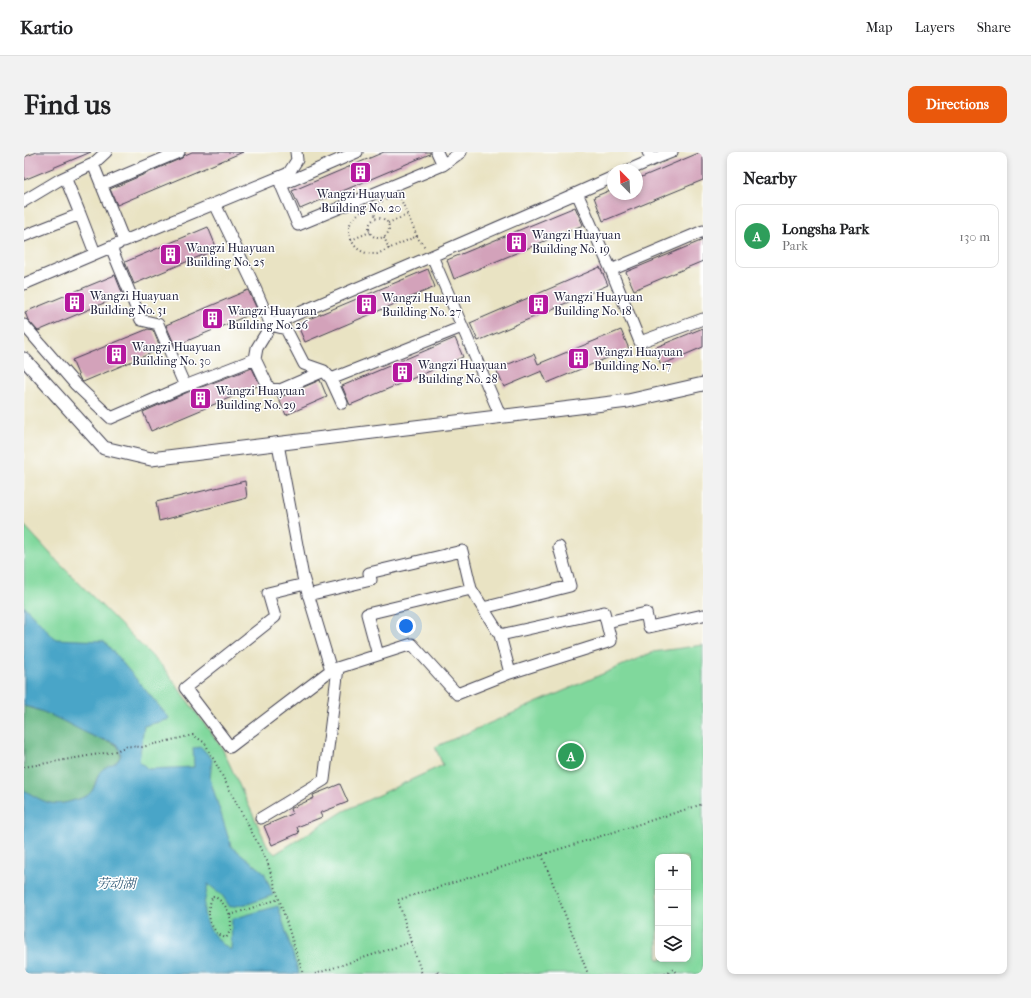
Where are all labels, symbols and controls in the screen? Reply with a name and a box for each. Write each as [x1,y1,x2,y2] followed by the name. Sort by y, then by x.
[20,17,73,39] text: Kartio
[866,19,893,36] text: Map
[915,19,955,36] text: Layers
[977,19,1011,36] text: Share
[908,86,1007,123] button: Directions
[24,88,111,121] text: Find us
[348,160,374,186] building icon: Wangzi Huayuan Building No. 20
[607,164,643,200] north arrow
[743,168,797,188] text: Nearby
[316,187,405,215] place label: Wangzi Huayuan Building No. 20
[782,220,869,238] text: Longsha Park
[531,228,621,256] place label: Wangzi Huayuan Building No. 19
[503,229,529,255] building icon: Wangzi Huayuan Building No. 19
[753,229,761,244] text: A
[959,229,990,244] text: 130 m
[782,238,808,253] text: Park
[185,241,275,269] place label: Wangzi Huayuan Building No. 25
[158,242,184,268] building icon: Wangzi Huayuan Building No. 25
[89,289,179,317] place label: Wangzi Huayuan Building No. 31
[62,290,88,316] building icon: Wangzi Huayuan Building No. 31
[553,290,643,318] place label: Wangzi Huayuan Building No. 18
[381,291,471,319] place label: Wangzi Huayuan Building No. 27
[526,291,552,317] building icon: Wangzi Huayuan Building No. 18
[353,292,379,318] building icon: Wangzi Huayuan Building No. 27
[227,304,317,332] place label: Wangzi Huayuan Building No. 26
[199,305,225,331] building icon: Wangzi Huayuan Building No. 26
[131,340,221,368] place label: Wangzi Huayuan Building No. 30
[104,341,130,367] building icon: Wangzi Huayuan Building No. 30
[593,345,683,373] place label: Wangzi Huayuan Building No. 17
[565,346,591,372] building icon: Wangzi Huayuan Building No. 17
[417,358,507,386] place label: Wangzi Huayuan Building No. 28
[389,359,415,385] building icon: Wangzi Huayuan Building No. 28
[215,384,305,412] place label: Wangzi Huayuan Building No. 29
[188,385,214,411] building icon: Wangzi Huayuan Building No. 29
[396,616,416,636] your location
[558,741,584,771] pin: A
[655,854,691,962] map controls
[655,854,691,890] button: +
[96,876,137,891] water label: 劳动湖
[655,890,691,926] button: −
[655,926,691,962] button: layers

